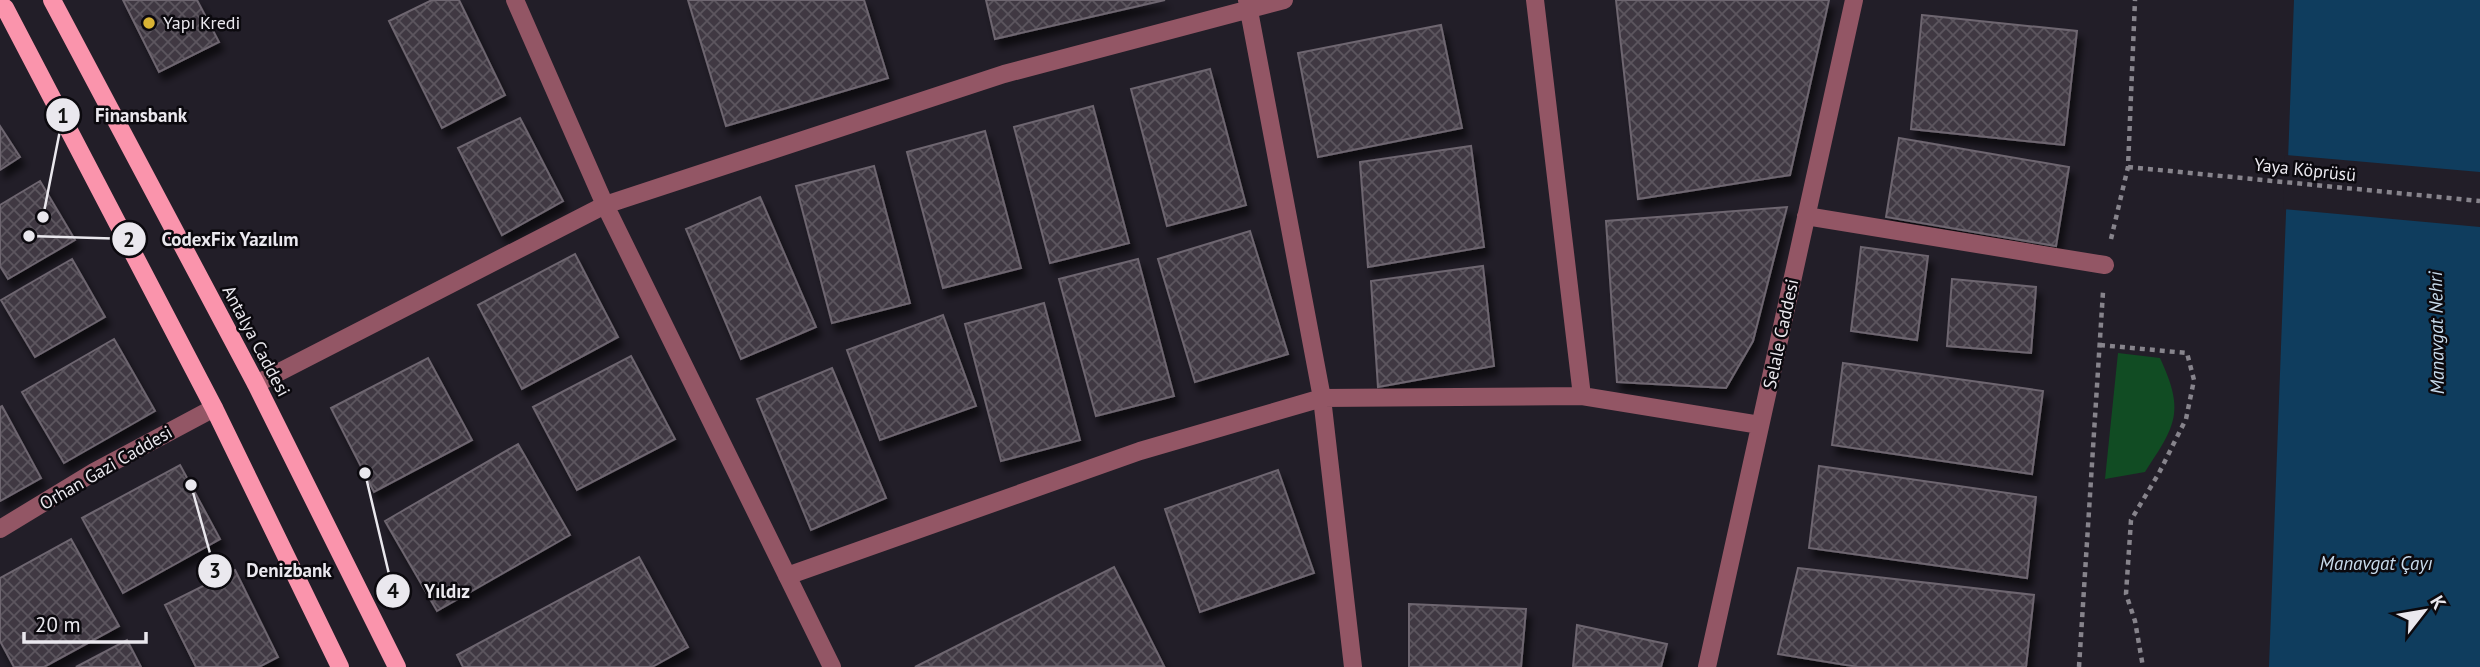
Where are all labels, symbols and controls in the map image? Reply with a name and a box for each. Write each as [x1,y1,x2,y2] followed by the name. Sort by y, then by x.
[163,11,240,34] place label: Yapı Kredi
[141,15,157,31] marker: Yapı Kredi
[46,95,201,135] callout: Finansbank
[57,102,69,129] text: 1
[95,103,188,127] text: Finansbank
[2253,153,2357,186] street label: Yaya Köprüsü
[112,219,313,259] callout: CodexFix Yazılım
[123,226,135,253] text: 2
[161,227,299,251] text: CodexFix Yazılım
[2423,270,2449,395] water label: Manavgat Nehri
[1758,277,1803,391] street label: Selale Caddesi
[218,281,295,400] street label: Antalya Caddesi
[35,420,176,515] street label: Orhan Gazi Caddesi
[197,551,346,591] callout: Denizbank
[2320,551,2433,575] water label: Manavgat Çayı
[209,557,221,584] text: 3
[246,558,332,582] text: Denizbank
[375,571,484,611] callout: Yıldız
[2389,576,2459,646] north arrow
[387,577,399,604] text: 4
[423,579,470,603] text: Yıldız
[2425,591,2452,614] text: K
[24,600,147,644] scale bar
[35,611,81,638] text: 20 m

